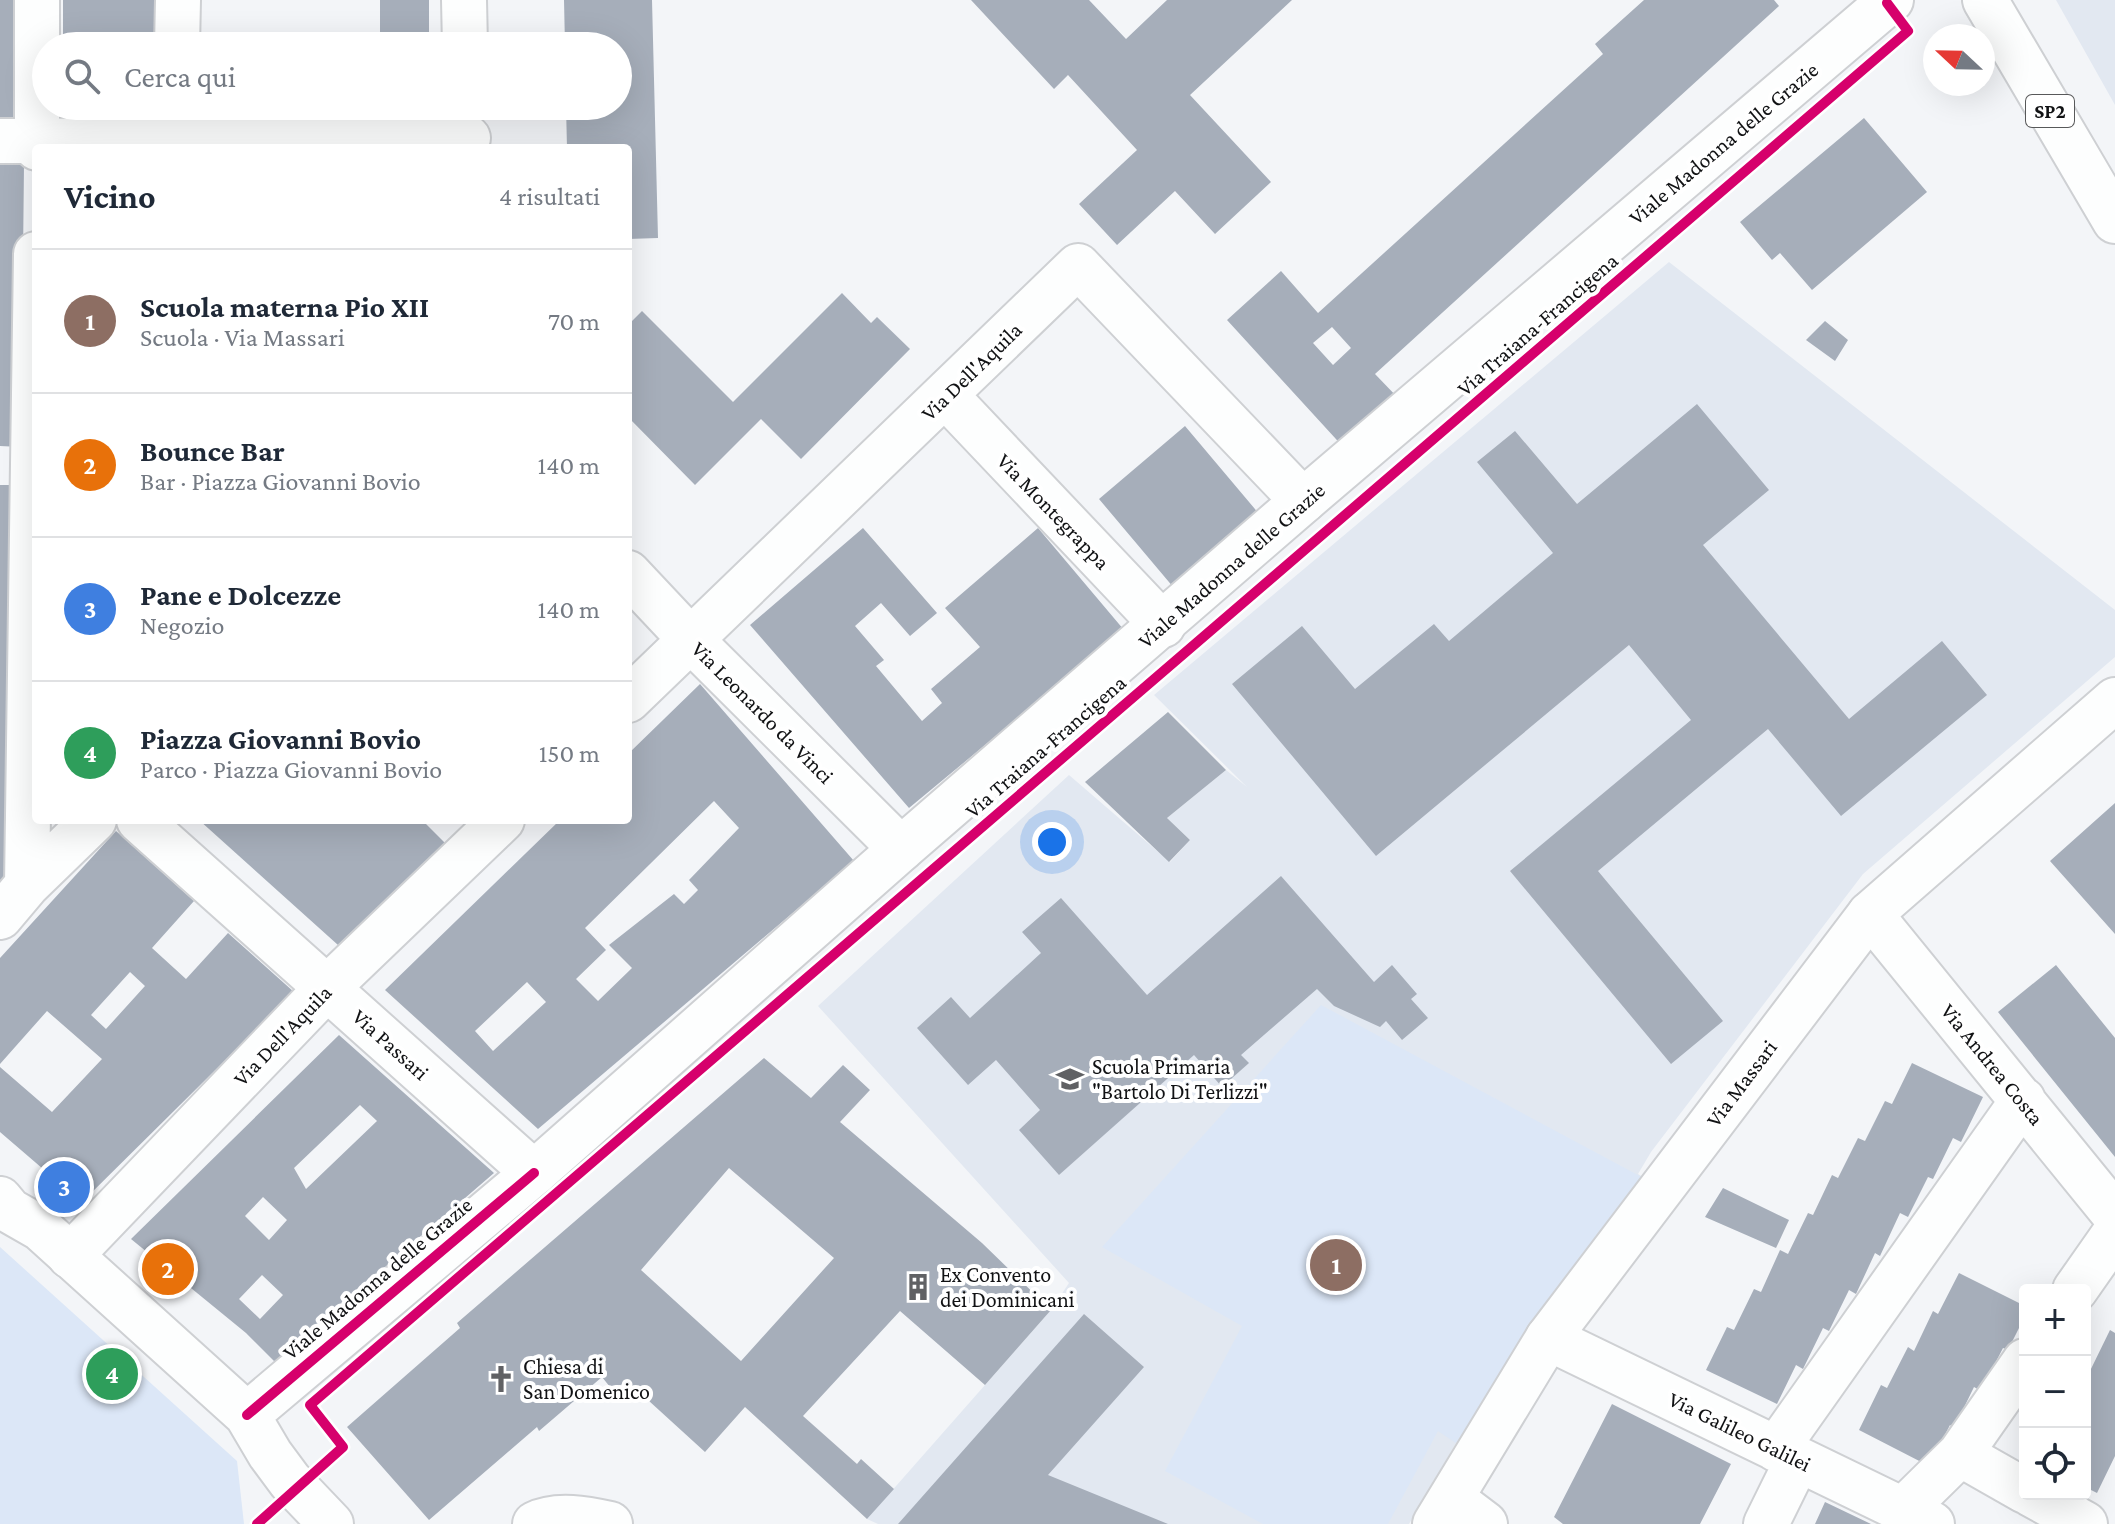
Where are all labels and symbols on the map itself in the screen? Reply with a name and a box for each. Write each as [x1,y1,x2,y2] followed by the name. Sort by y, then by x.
[1923,24,1995,96] north arrow
[1624,57,1823,230] street label: Viale Madonna delle Grazie
[2026,95,2074,127] road number: SP2
[1452,248,1623,401] street label: Via Traiana-Francigena
[916,317,1027,426] street label: Via Dell'Aquila
[992,448,1115,575] street label: Via Montegrappa
[1133,477,1330,653] street label: Viale Madonna delle Grazie
[687,636,839,789] street label: Via Leonardo da Vinci
[960,670,1131,823] street label: Via Traiana-Francigena
[1032,822,1072,862] your location
[228,980,337,1091] street label: Via Dell'Aquila
[1936,998,2049,1130] street label: Via Andrea Costa
[347,1004,434,1085] street label: Via Passari
[1701,1035,1782,1131] street label: Via Massari
[1092,1054,1268,1104] place label: Scuola Primaria "Bartolo Di Terlizzi"
[1055,1064,1085,1094] school or university icon: Scuola Primaria "Bartolo Di Terlizzi"
[38,1157,90,1217] pin: 3
[278,1192,477,1365] street label: Viale Madonna delle Grazie
[1310,1235,1362,1295] pin: 1
[142,1239,194,1299] pin: 2
[940,1262,1075,1312] place label: Ex Convento dei Dominicani
[903,1272,933,1302] building icon: Ex Convento dei Dominicani
[86,1344,138,1404] pin: 4
[523,1354,650,1404] place label: Chiesa di San Domenico
[486,1364,516,1394] church icon: Chiesa di San Domenico
[1665,1386,1815,1477] street label: Via Galileo Galilei

